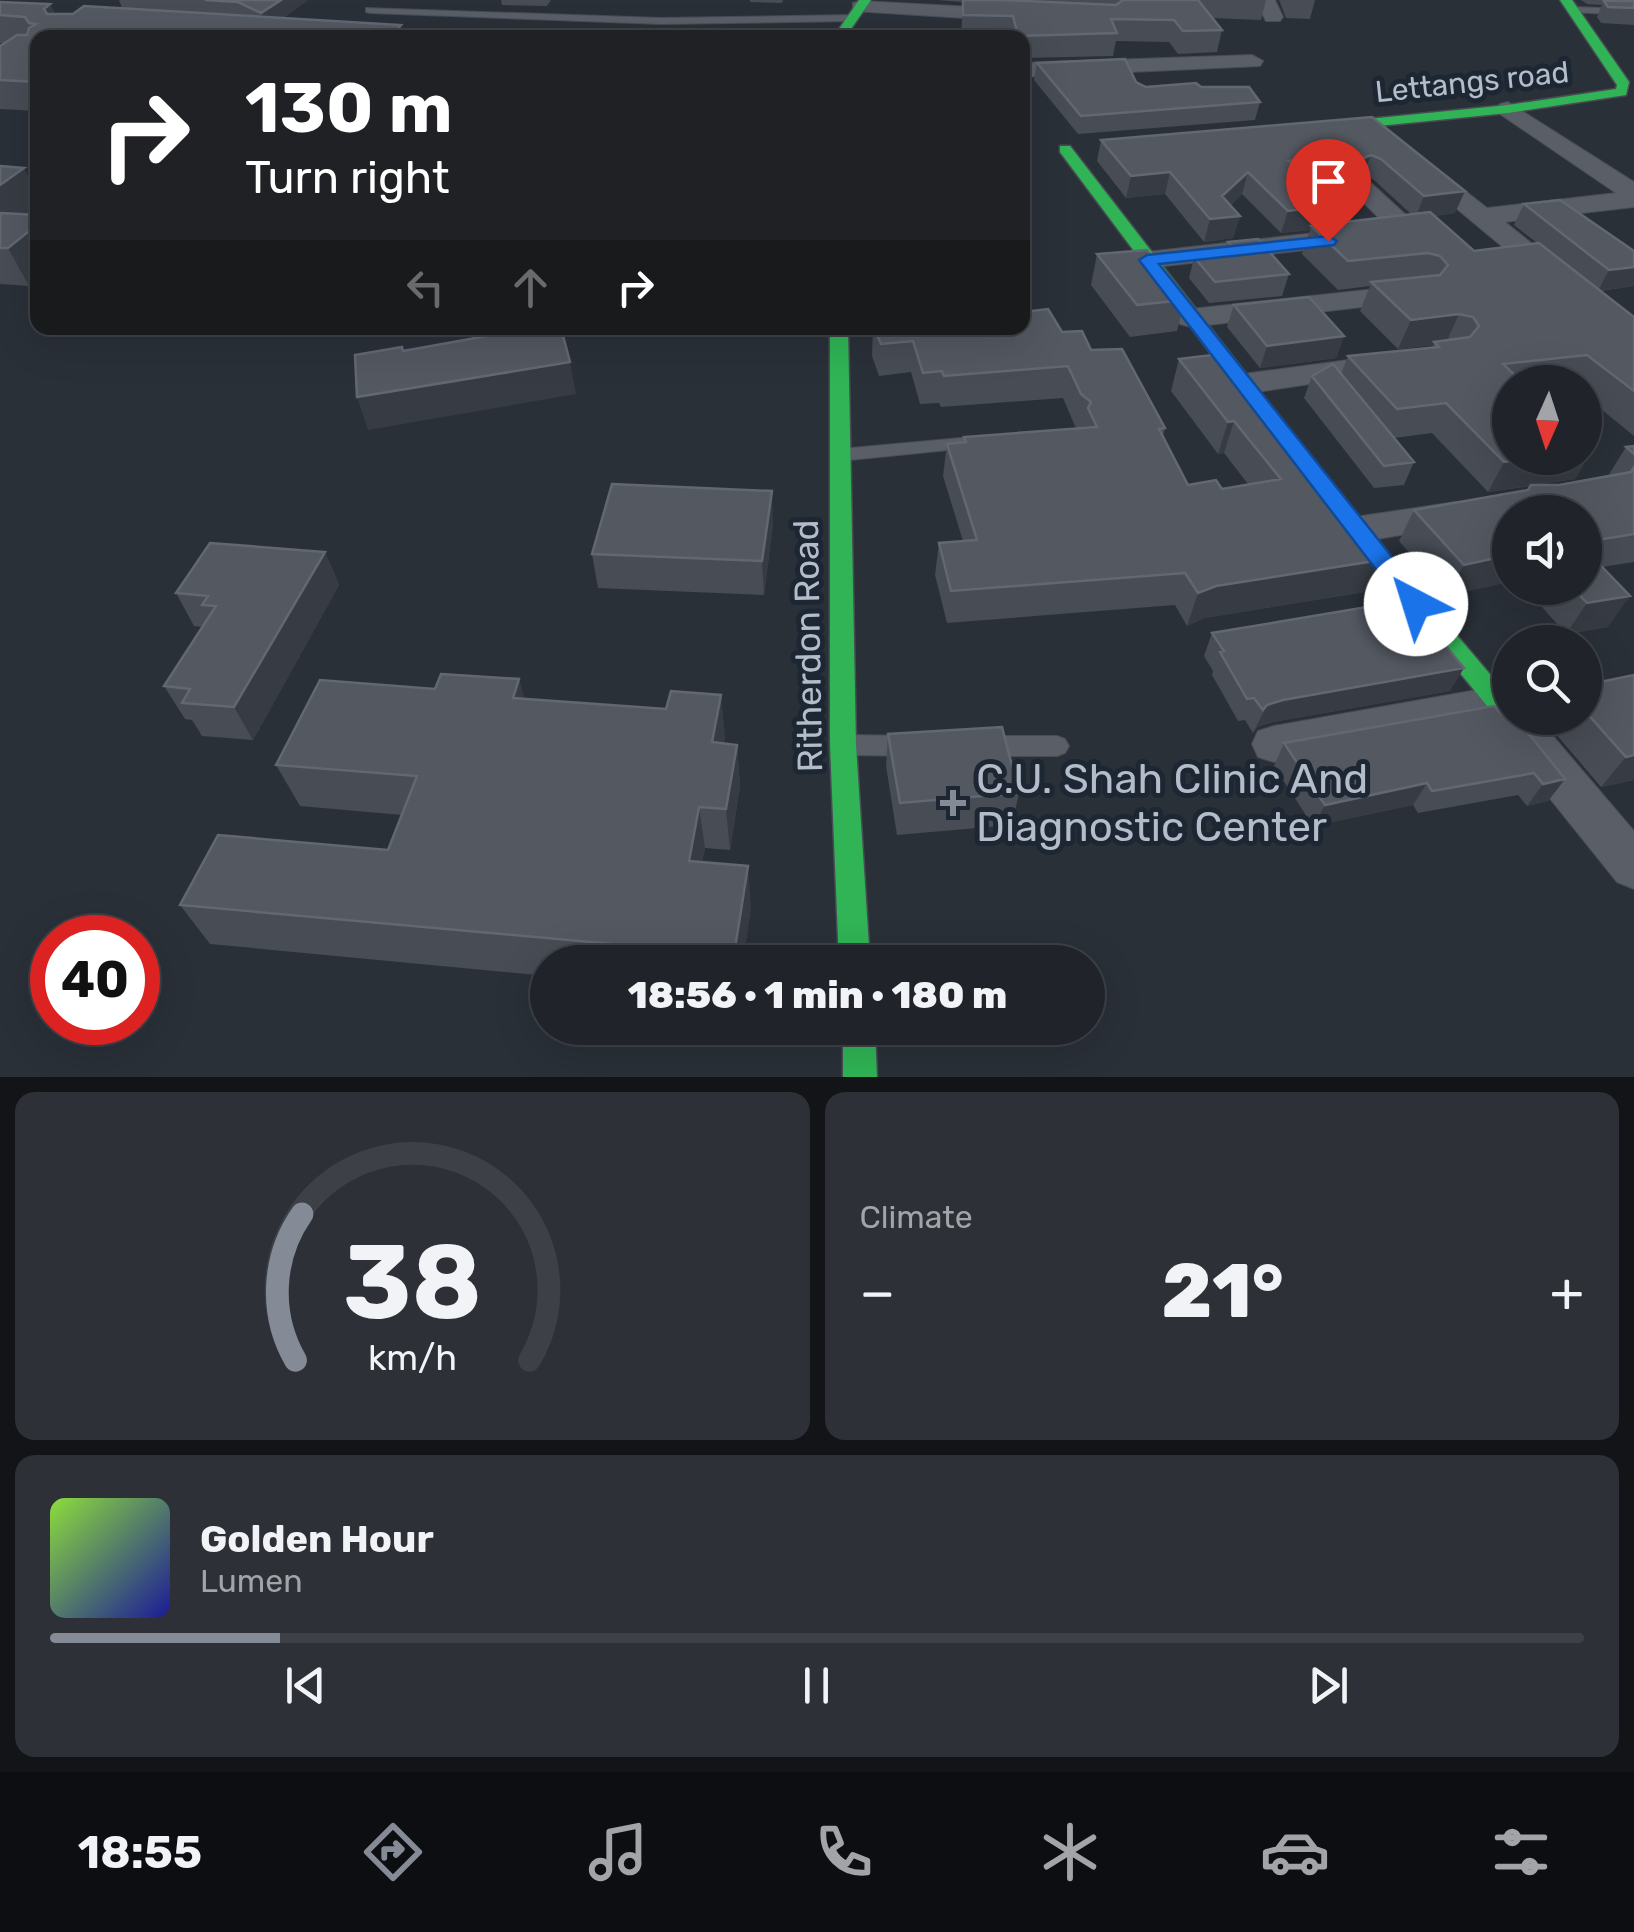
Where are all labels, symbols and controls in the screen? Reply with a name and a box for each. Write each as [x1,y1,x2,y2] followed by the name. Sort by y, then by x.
[1373,54,1571,110] street label: Lettangs road
[245,67,453,150] text: 130 m
[80,70,210,200] icon: right
[1286,139,1371,242] pin
[245,151,449,204] text: Turn right
[1301,154,1356,209] icon: arrive
[398,260,453,315] icon: left
[503,260,558,315] icon: ahead
[608,260,663,315] icon: right
[1492,365,1602,475] north arrow
[1492,365,1602,735] map controls
[1492,495,1602,605] button: sound
[785,519,831,773] street label: Ritherdon Road
[1364,552,1468,656] position arrow
[1492,625,1602,735] button: search
[976,754,1368,852] place label: C.U. Shah Clinic And Diagnostic Center
[940,790,966,816] marker: C.U. Shah Clinic And Diagnostic Center
[30,915,160,1045] speed limit sign: 40
[628,972,1007,1018] text: 18:56 · 1 min · 180 m
[860,1198,973,1236] text: Climate
[343,1221,482,1344] text: 38
[1162,1247,1283,1336] text: 21°
[860,1260,895,1325] text: −
[1550,1260,1584,1325] text: +
[368,1337,457,1379] text: km/h
[200,1516,434,1562] text: Golden Hour
[200,1562,303,1600] text: Lumen
[278,1658,333,1713] icon: previous
[789,1658,844,1713] icon: pause
[1301,1658,1356,1713] icon: next
[358,1817,428,1887] icon: directions
[583,1817,653,1887] icon: music
[809,1817,879,1887] icon: phone
[1035,1817,1105,1887] icon: climate
[1260,1817,1330,1887] icon: car
[1486,1817,1556,1887] icon: filters
[78,1826,202,1879] text: 18:55

